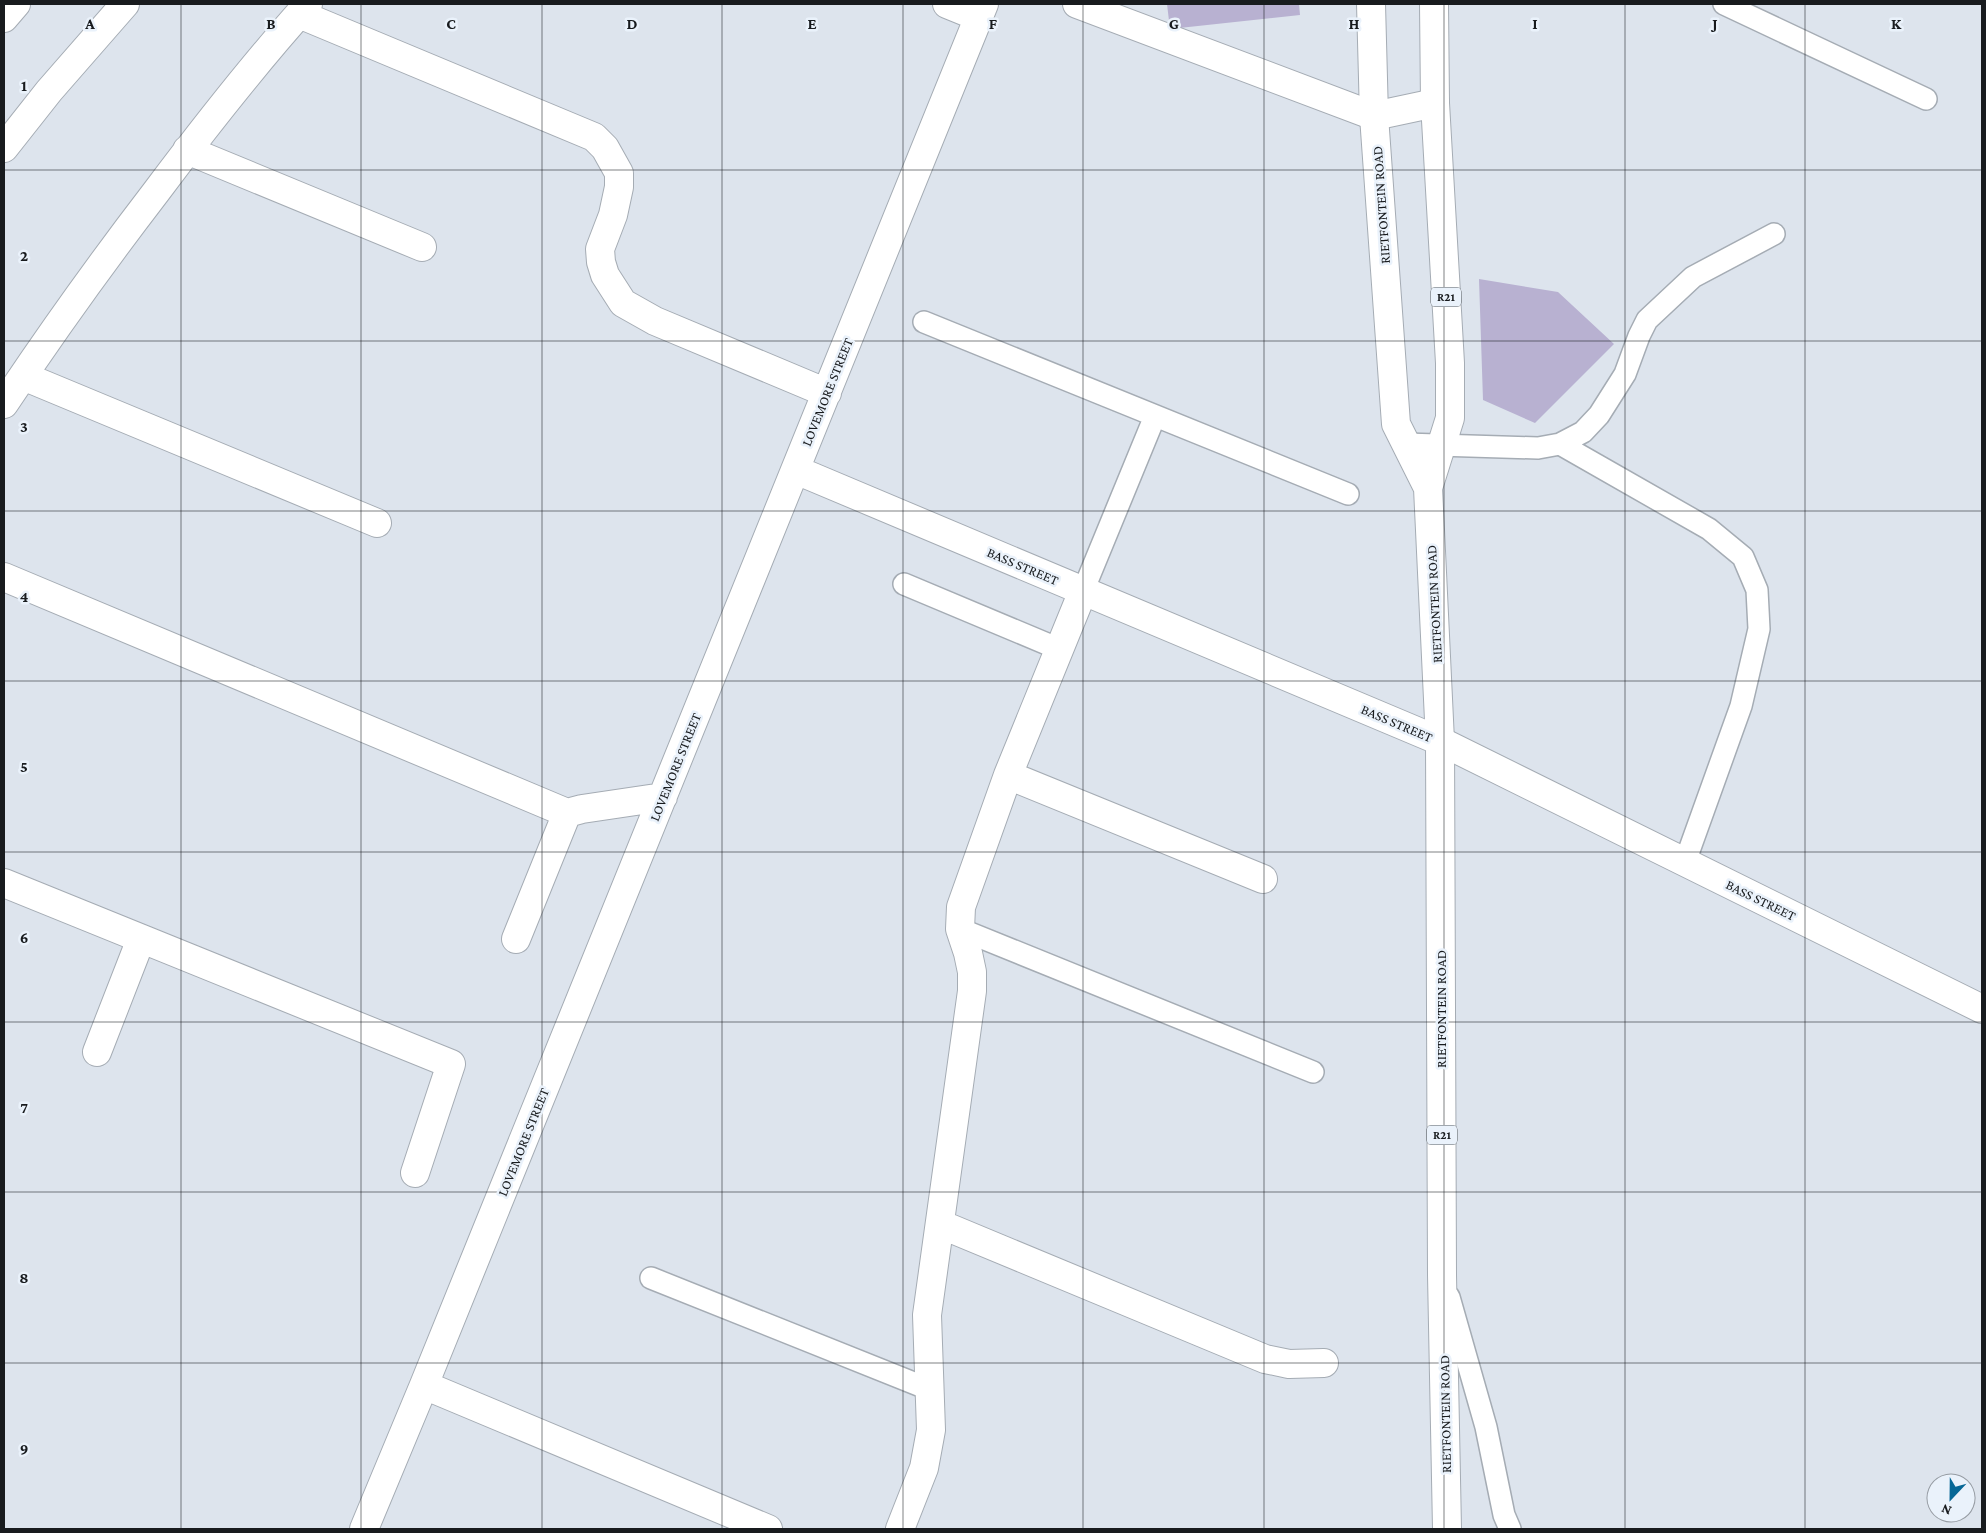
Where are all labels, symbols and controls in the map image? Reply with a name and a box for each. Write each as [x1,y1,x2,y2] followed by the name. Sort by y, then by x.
[84,15,95,32] text: A
[266,15,276,32] text: B
[446,15,456,32] text: C
[626,15,638,32] text: D
[807,15,817,32] text: E
[989,15,998,32] text: F
[1169,15,1179,32] text: G
[1349,15,1360,32] text: H
[1532,15,1538,32] text: I
[1710,15,1718,32] text: J
[1891,15,1902,32] text: K
[21,77,27,94] text: 1
[1369,146,1393,264] street label: RIETFONTEIN ROAD
[20,247,28,264] text: 2
[1431,288,1461,306] road number: R21
[798,335,856,448] street label: LOVEMORE STREET
[20,418,28,435] text: 3
[985,544,1061,588] street label: BASS STREET
[1423,545,1445,663] street label: RIETFONTEIN ROAD
[20,588,29,605] text: 4
[1359,701,1435,745] street label: BASS STREET
[646,710,704,823] street label: LOVEMORE STREET
[20,758,28,775] text: 5
[1723,876,1799,924] street label: BASS STREET
[20,929,28,946] text: 6
[1433,950,1449,1068] street label: RIETFONTEIN ROAD
[494,1085,552,1198] street label: LOVEMORE STREET
[20,1099,28,1116] text: 7
[1427,1126,1457,1144] road number: R21
[19,1269,29,1286] text: 8
[1436,1355,1454,1473] street label: RIETFONTEIN ROAD
[20,1440,28,1457] text: 9
[1926,1473,1976,1523] north arrow
[1938,1501,1954,1519] text: N

